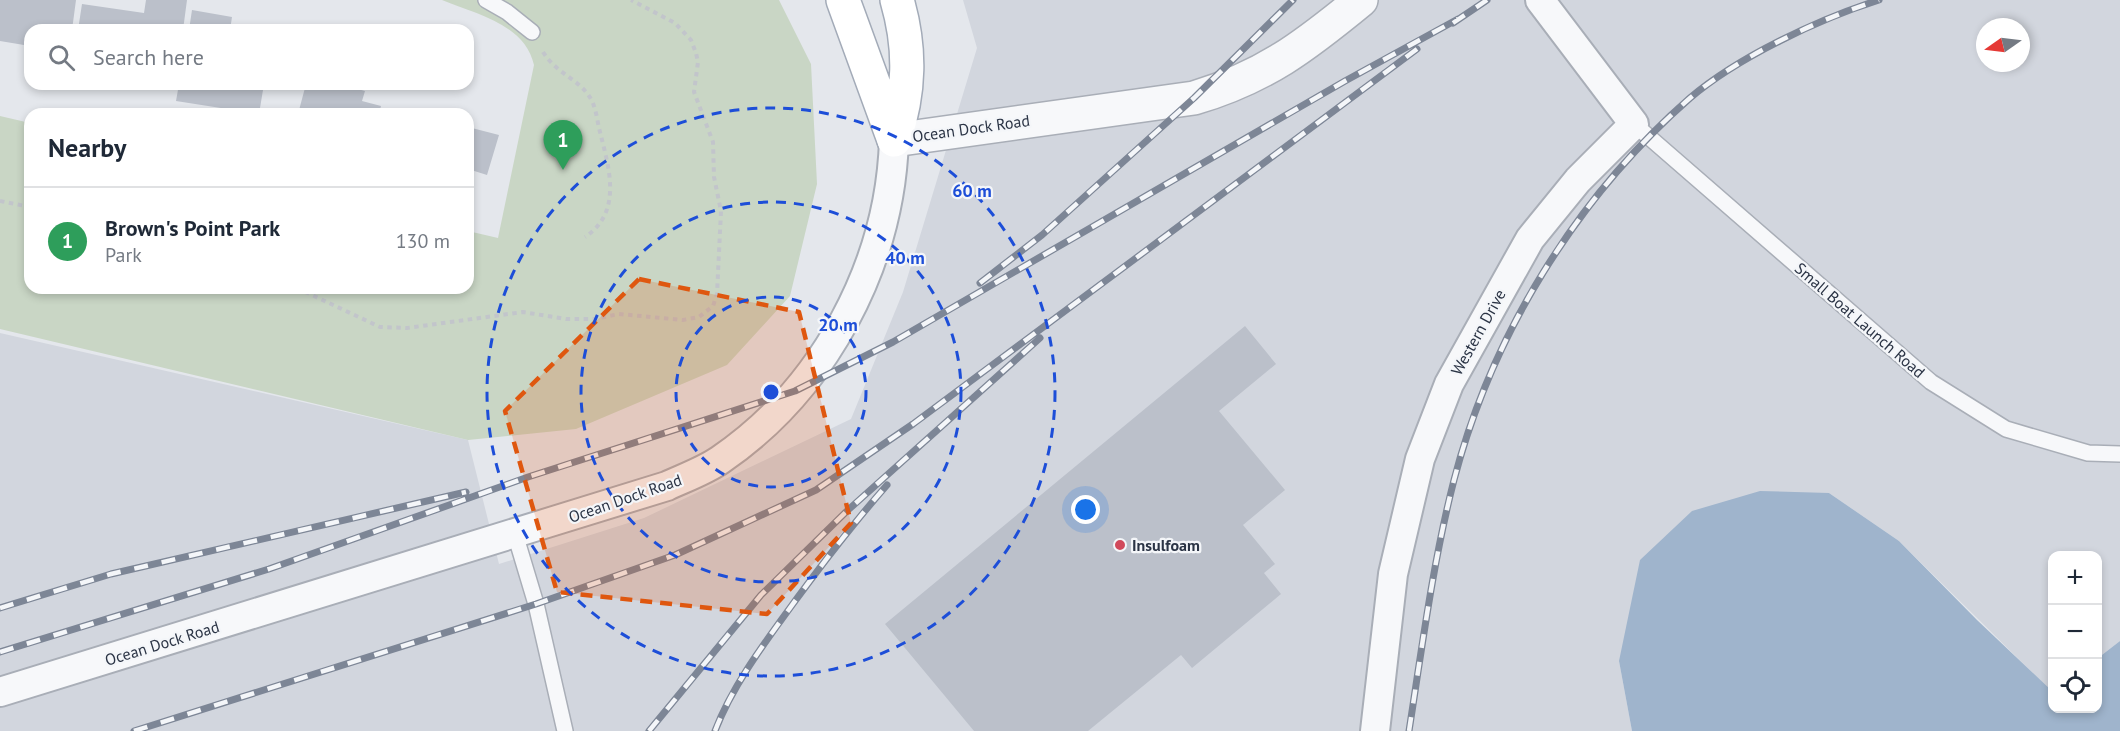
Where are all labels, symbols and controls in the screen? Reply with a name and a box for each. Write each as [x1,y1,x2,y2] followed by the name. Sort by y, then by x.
[1976,18,2030,72] north arrow
[24,24,474,90] search box
[45,41,78,74] icon: search
[93,43,204,71] text: Search here
[911,110,1031,146] street label: Ocean Dock Road
[544,120,582,170] pin: 1
[48,131,126,164] text: Nearby
[952,179,992,202] text: 60 m
[105,214,280,242] text: Brown's Point Park
[62,228,73,254] text: 1
[396,228,450,254] text: 130 m
[105,242,142,268] text: Park
[885,246,925,269] text: 40 m
[1791,258,1929,382] street label: Small Boat Launch Road
[1446,286,1510,378] street label: Western Drive
[818,313,858,336] text: 20 m
[761,382,781,402] centre of rings
[566,469,684,527] street label: Ocean Dock Road
[1071,495,1100,524] your location
[1132,535,1200,555] place label: Insulfoam
[1113,538,1127,552] marker: Insulfoam
[2048,551,2102,713] map controls
[2048,551,2102,605] button: +
[2048,605,2102,659] button: −
[102,616,222,670] street label: Ocean Dock Road
[2048,659,2102,713] button: locate

